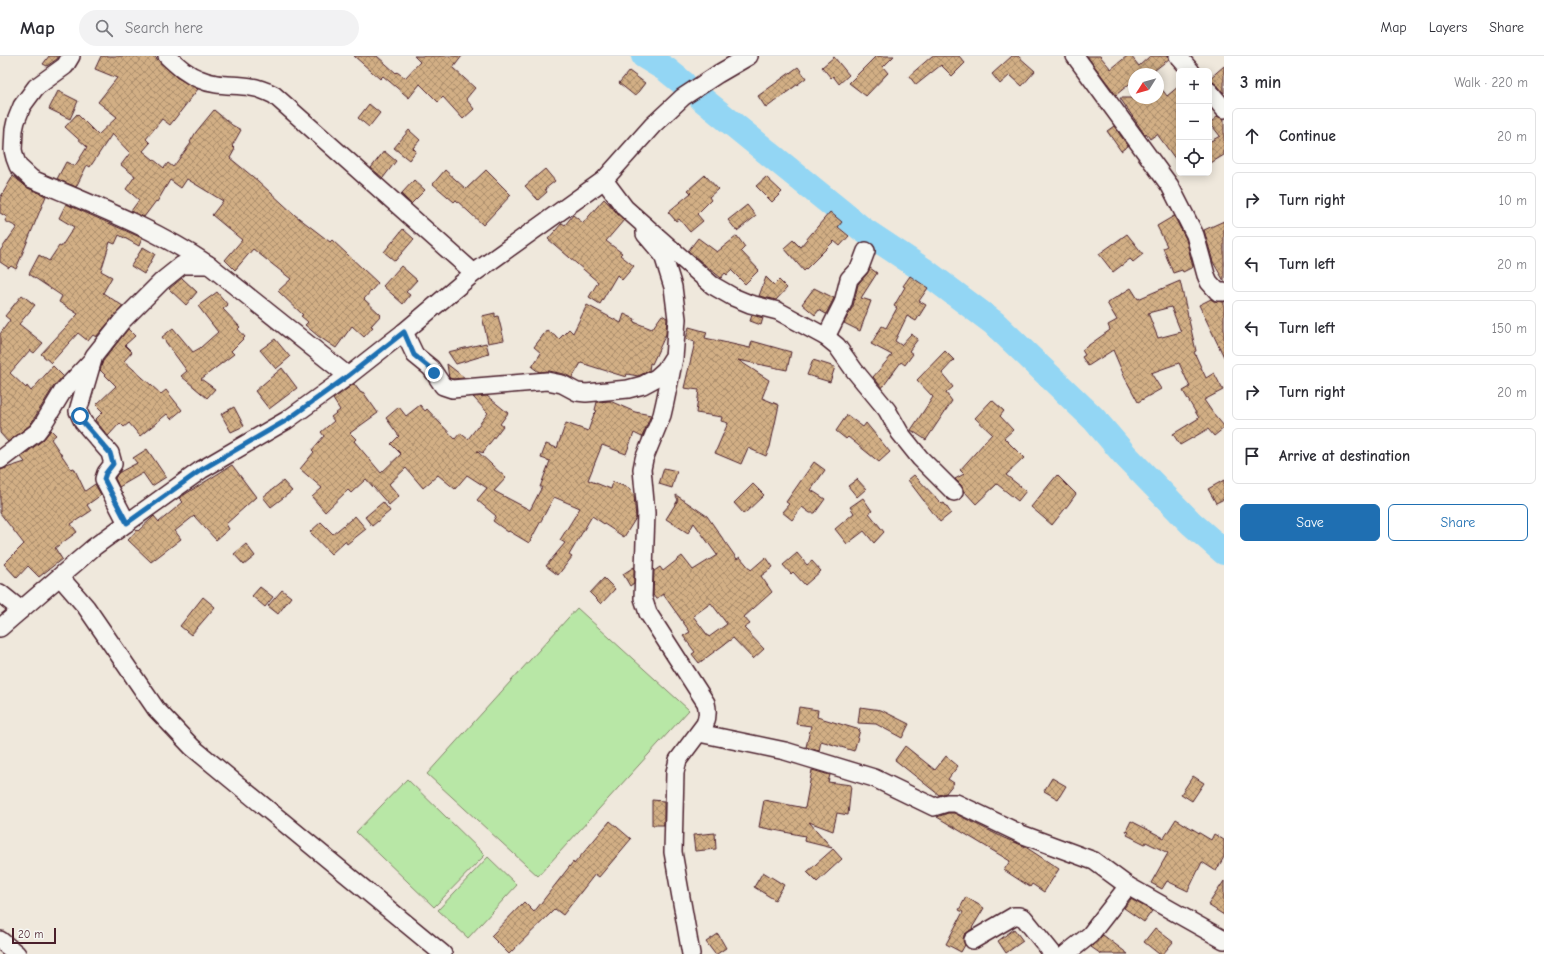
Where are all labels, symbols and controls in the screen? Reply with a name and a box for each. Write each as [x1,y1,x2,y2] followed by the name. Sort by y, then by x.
[79,10,359,46] search box
[20,17,55,39] text: Map
[93,17,115,39] icon: search
[125,19,203,37] text: Search here
[1380,19,1407,36] text: Map
[1429,19,1467,36] text: Layers
[1489,19,1524,36] text: Share
[1128,68,1164,104] north arrow
[1176,68,1212,176] map controls
[1176,68,1212,104] button: +
[1240,73,1281,92] text: 3 min
[1454,75,1528,90] text: Walk · 220 m
[1176,104,1212,140] button: −
[1241,125,1263,147] icon: ahead
[1279,127,1336,145] text: Continue
[1497,129,1527,144] text: 20 m
[1176,140,1212,176] button: locate
[1241,189,1263,211] icon: right
[1279,191,1345,209] text: Turn right
[1499,193,1527,208] text: 10 m
[1241,253,1263,275] icon: left
[1279,255,1335,273] text: Turn left
[1497,257,1527,272] text: 20 m
[1241,317,1263,339] icon: left
[1279,319,1335,337] text: Turn left
[1492,321,1527,336] text: 150 m
[425,364,443,382] route end
[1241,381,1263,403] icon: right
[1279,383,1345,401] text: Turn right
[1497,385,1527,400] text: 20 m
[71,407,89,425] route start
[1241,445,1263,467] icon: arrive
[1279,447,1410,465] text: Arrive at destination
[1240,504,1380,541] button: Save
[1388,504,1528,541] button: Share
[12,926,56,945] scale bar
[18,928,43,941] text: 20 m

